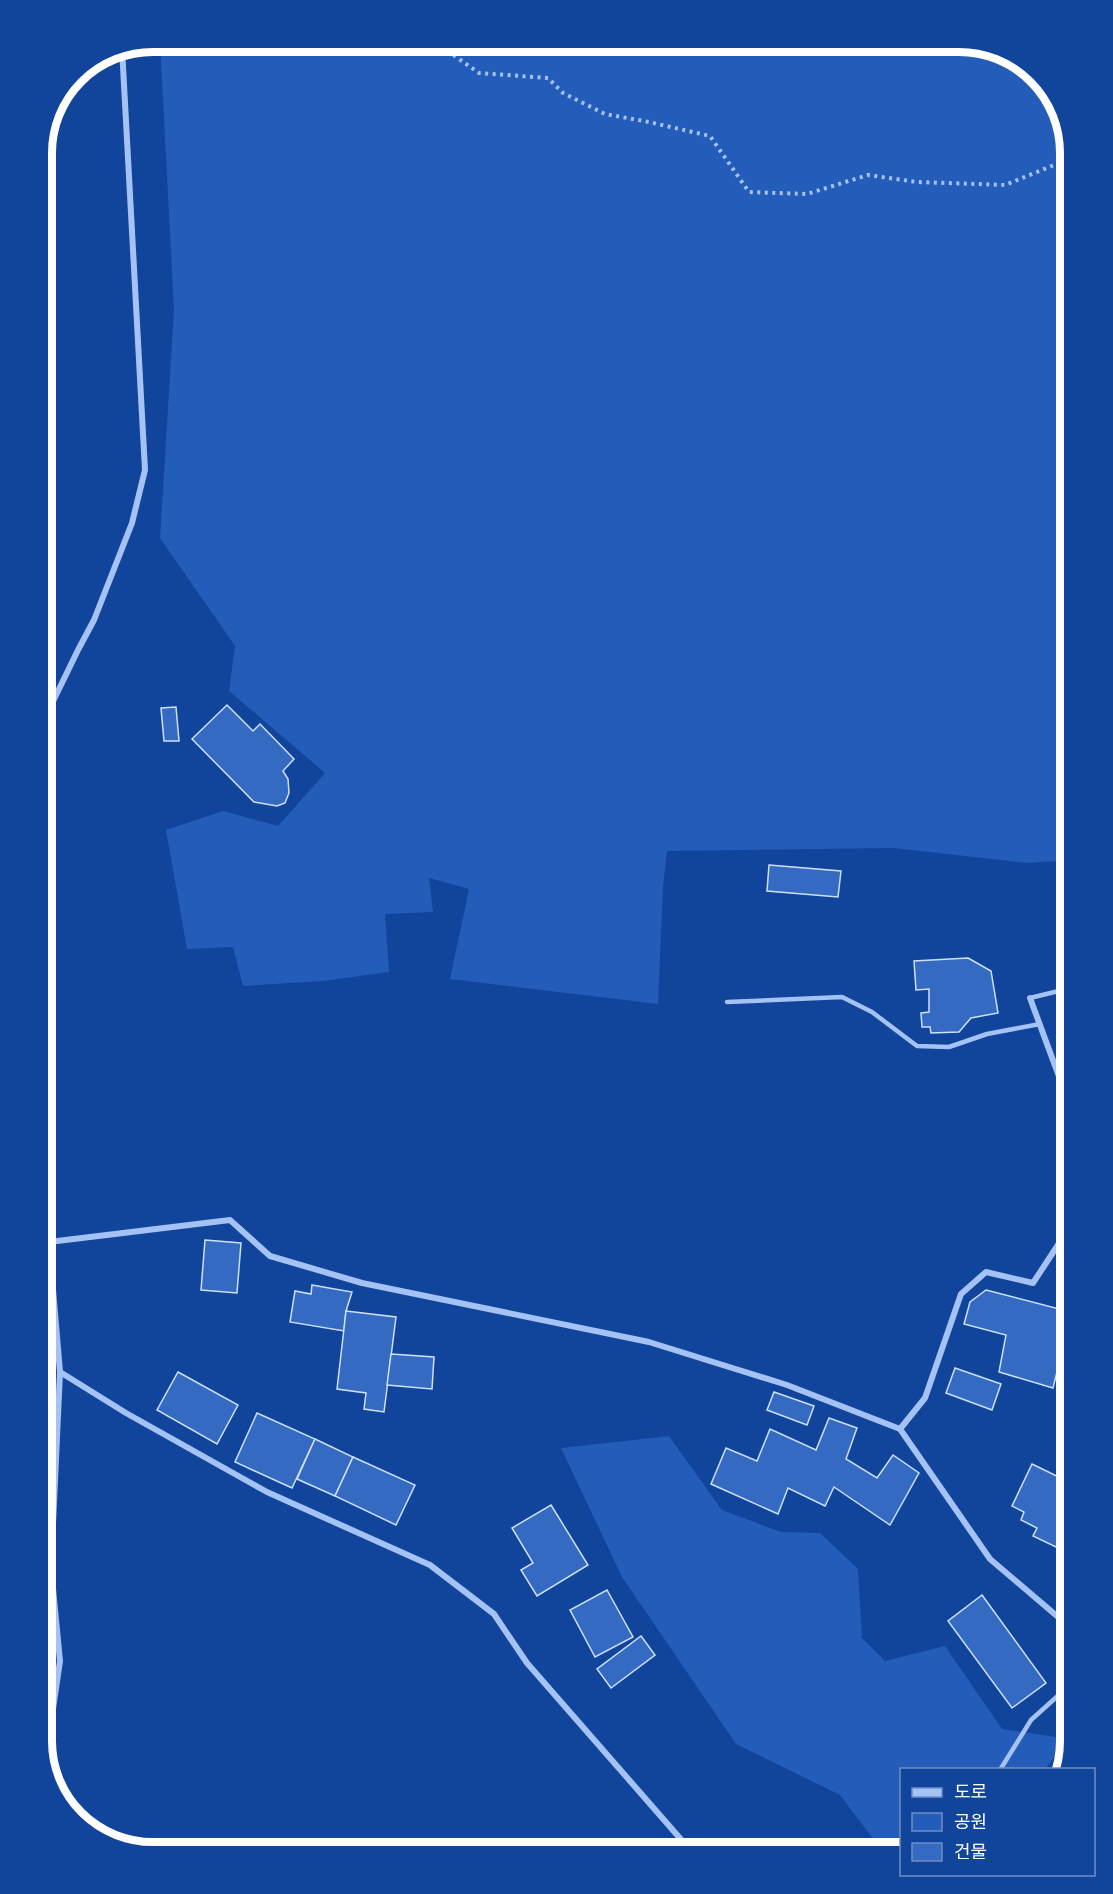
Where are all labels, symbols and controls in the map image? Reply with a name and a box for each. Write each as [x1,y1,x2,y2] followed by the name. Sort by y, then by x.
[900,1768,1095,1876] legend
[954,1781,987,1803] text: 도로
[954,1811,987,1833] text: 공원
[954,1841,987,1863] text: 건물

